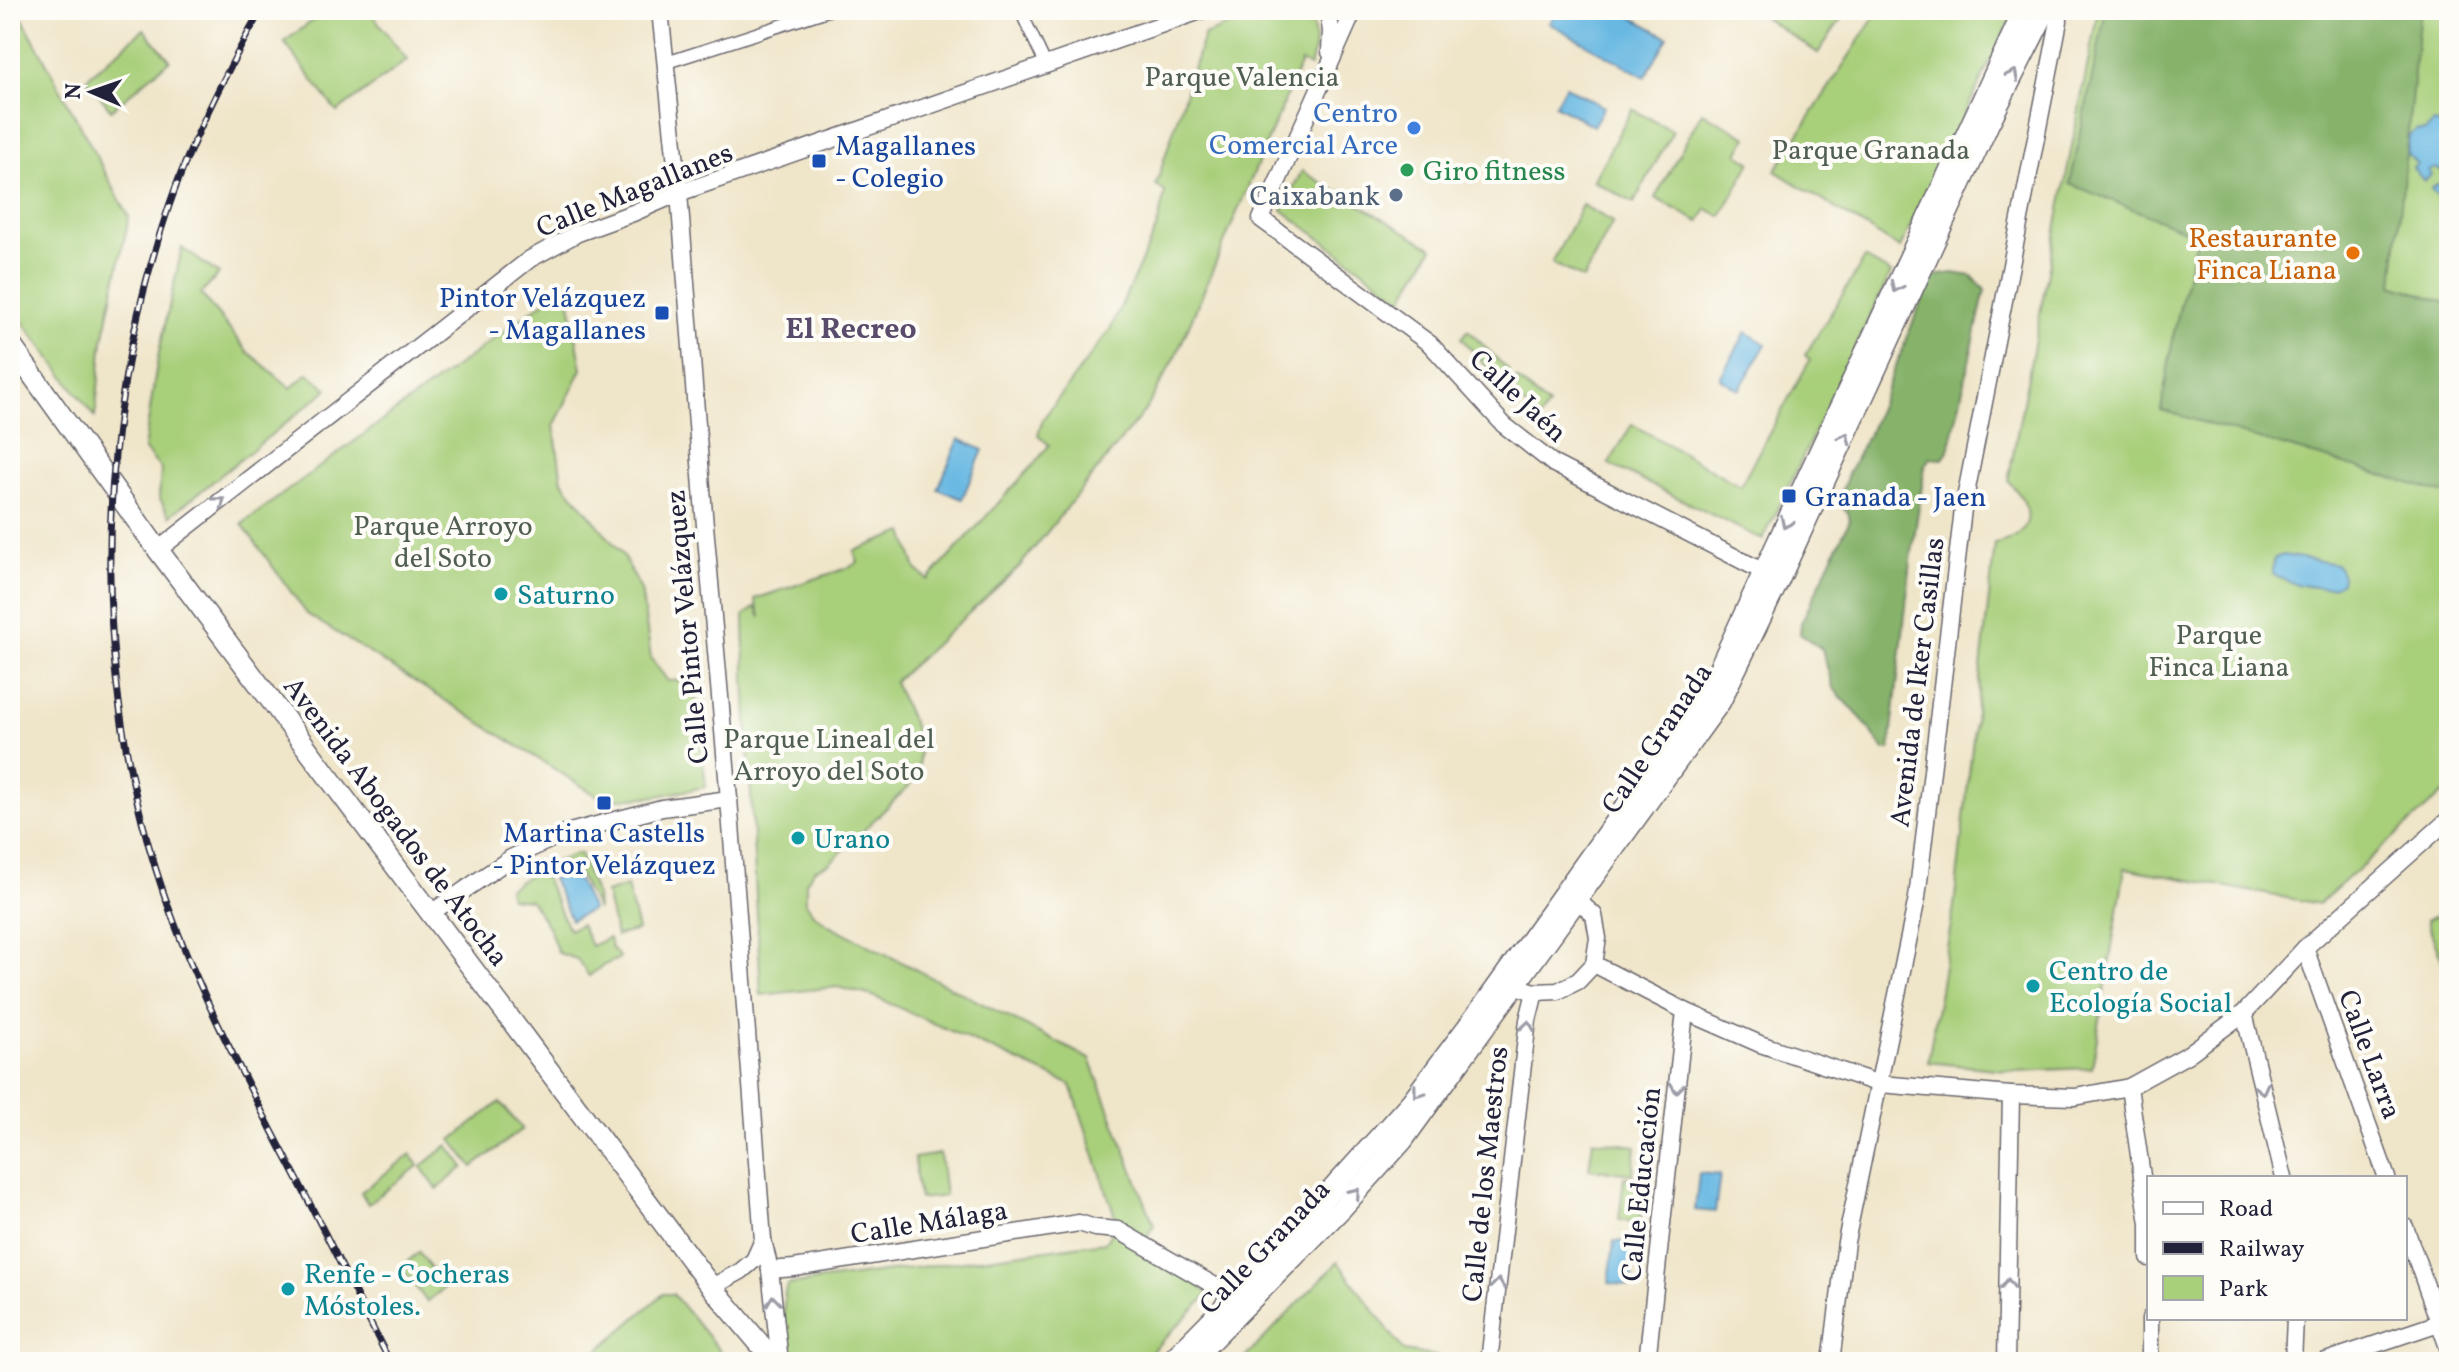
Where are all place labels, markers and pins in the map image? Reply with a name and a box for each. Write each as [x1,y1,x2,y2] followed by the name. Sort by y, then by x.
[1209,95,1398,166] place label: Centro Comercial Arce
[1405,119,1423,137] marker: Centro Comercial Arce
[835,128,976,199] place label: Magallanes - Colegio
[810,152,828,170] marker: Magallanes - Colegio
[1423,153,1565,192] place label: Giro fitness
[1398,161,1416,179] marker: Giro fitness
[1250,178,1380,217] place label: Caixabank
[1387,186,1405,204] marker: Caixabank
[2188,220,2337,291] place label: Restaurante Finca Liana
[2344,244,2362,262] marker: Restaurante Finca Liana
[439,280,646,351] place label: Pintor Velázquez - Magallanes
[653,304,671,322] marker: Pintor Velázquez - Magallanes
[1805,479,1987,518] place label: Granada - Jaen
[1780,487,1798,505] marker: Granada - Jaen
[517,577,615,616] place label: Saturno
[492,585,510,603] marker: Saturno
[595,794,613,812] marker: Martina Castells - Pintor Velázquez
[492,815,716,886] place label: Martina Castells - Pintor Velázquez
[814,821,890,860] place label: Urano
[789,829,807,847] marker: Urano
[2049,953,2232,1024] place label: Centro de Ecología Social
[2024,977,2042,995] marker: Centro de Ecología Social
[304,1256,510,1327] place label: Renfe - Cocheras Móstoles.
[279,1280,297,1298] marker: Renfe - Cocheras Móstoles.

